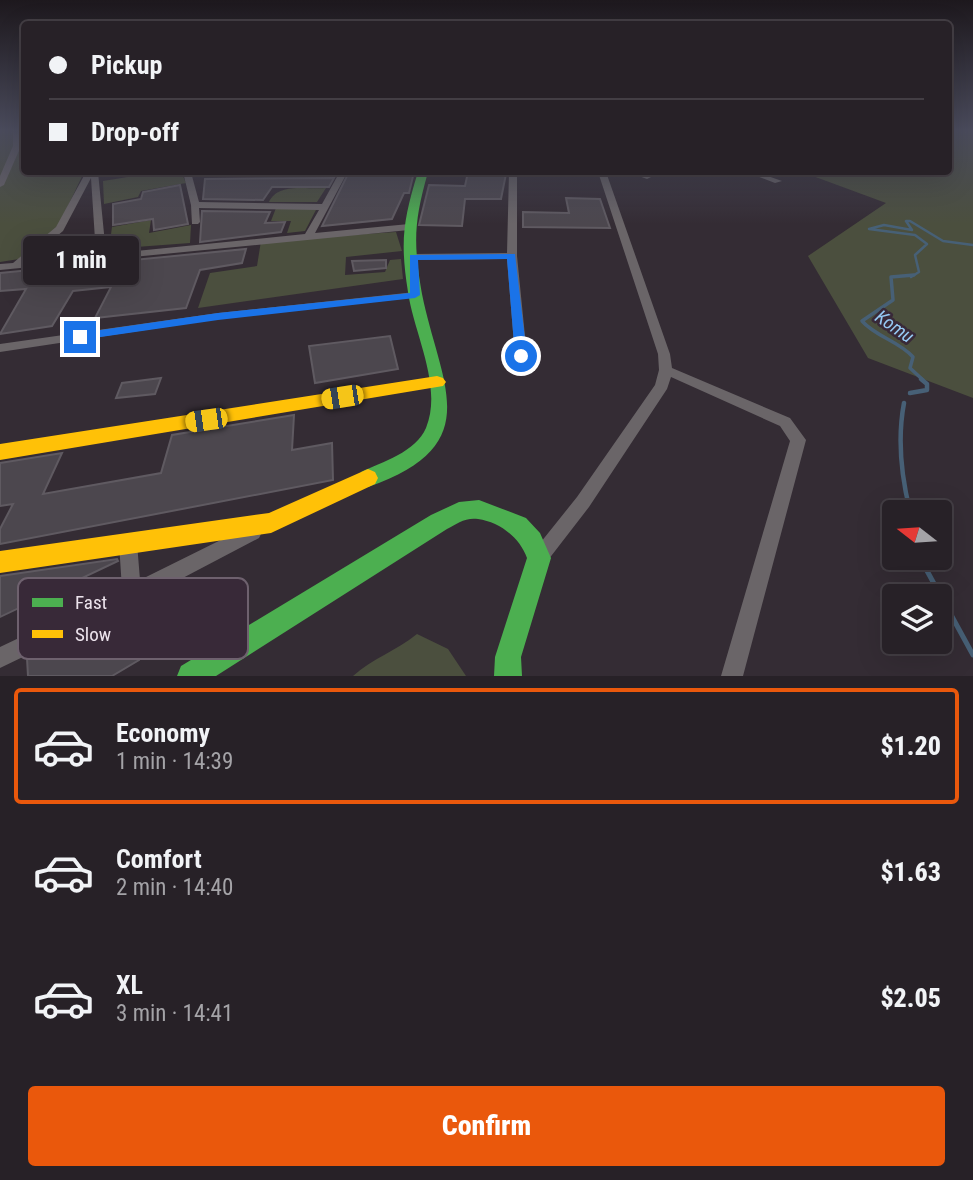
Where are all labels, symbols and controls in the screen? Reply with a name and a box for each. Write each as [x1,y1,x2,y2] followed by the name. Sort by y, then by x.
[91,50,162,80] text: Pickup
[91,117,179,147] text: Drop-off
[22,236,138,284] callout: 1 min
[55,247,107,274] text: 1 min
[871,305,919,348] water label: Komu
[64,321,96,353] route end
[505,340,537,372] route start
[320,383,365,411] car
[184,407,229,433] car
[882,500,952,570] north arrow
[882,500,952,654] map controls
[18,578,248,659] legend
[882,584,952,654] button: layers
[75,591,107,614] text: Fast
[75,623,111,646] text: Slow
[32,715,95,778] icon: car
[116,718,210,748] text: Economy
[880,731,941,761] text: $1.20
[116,748,233,775] text: 1 min · 14:39
[32,841,95,904] icon: car
[116,844,202,874] text: Comfort
[880,857,941,887] text: $1.63
[116,874,233,901] text: 2 min · 14:40
[32,967,95,1030] icon: car
[116,970,143,1000] text: XL
[880,983,941,1013] text: $2.05
[116,1000,233,1027] text: 3 min · 14:41
[28,1086,945,1166] button: Confirm

